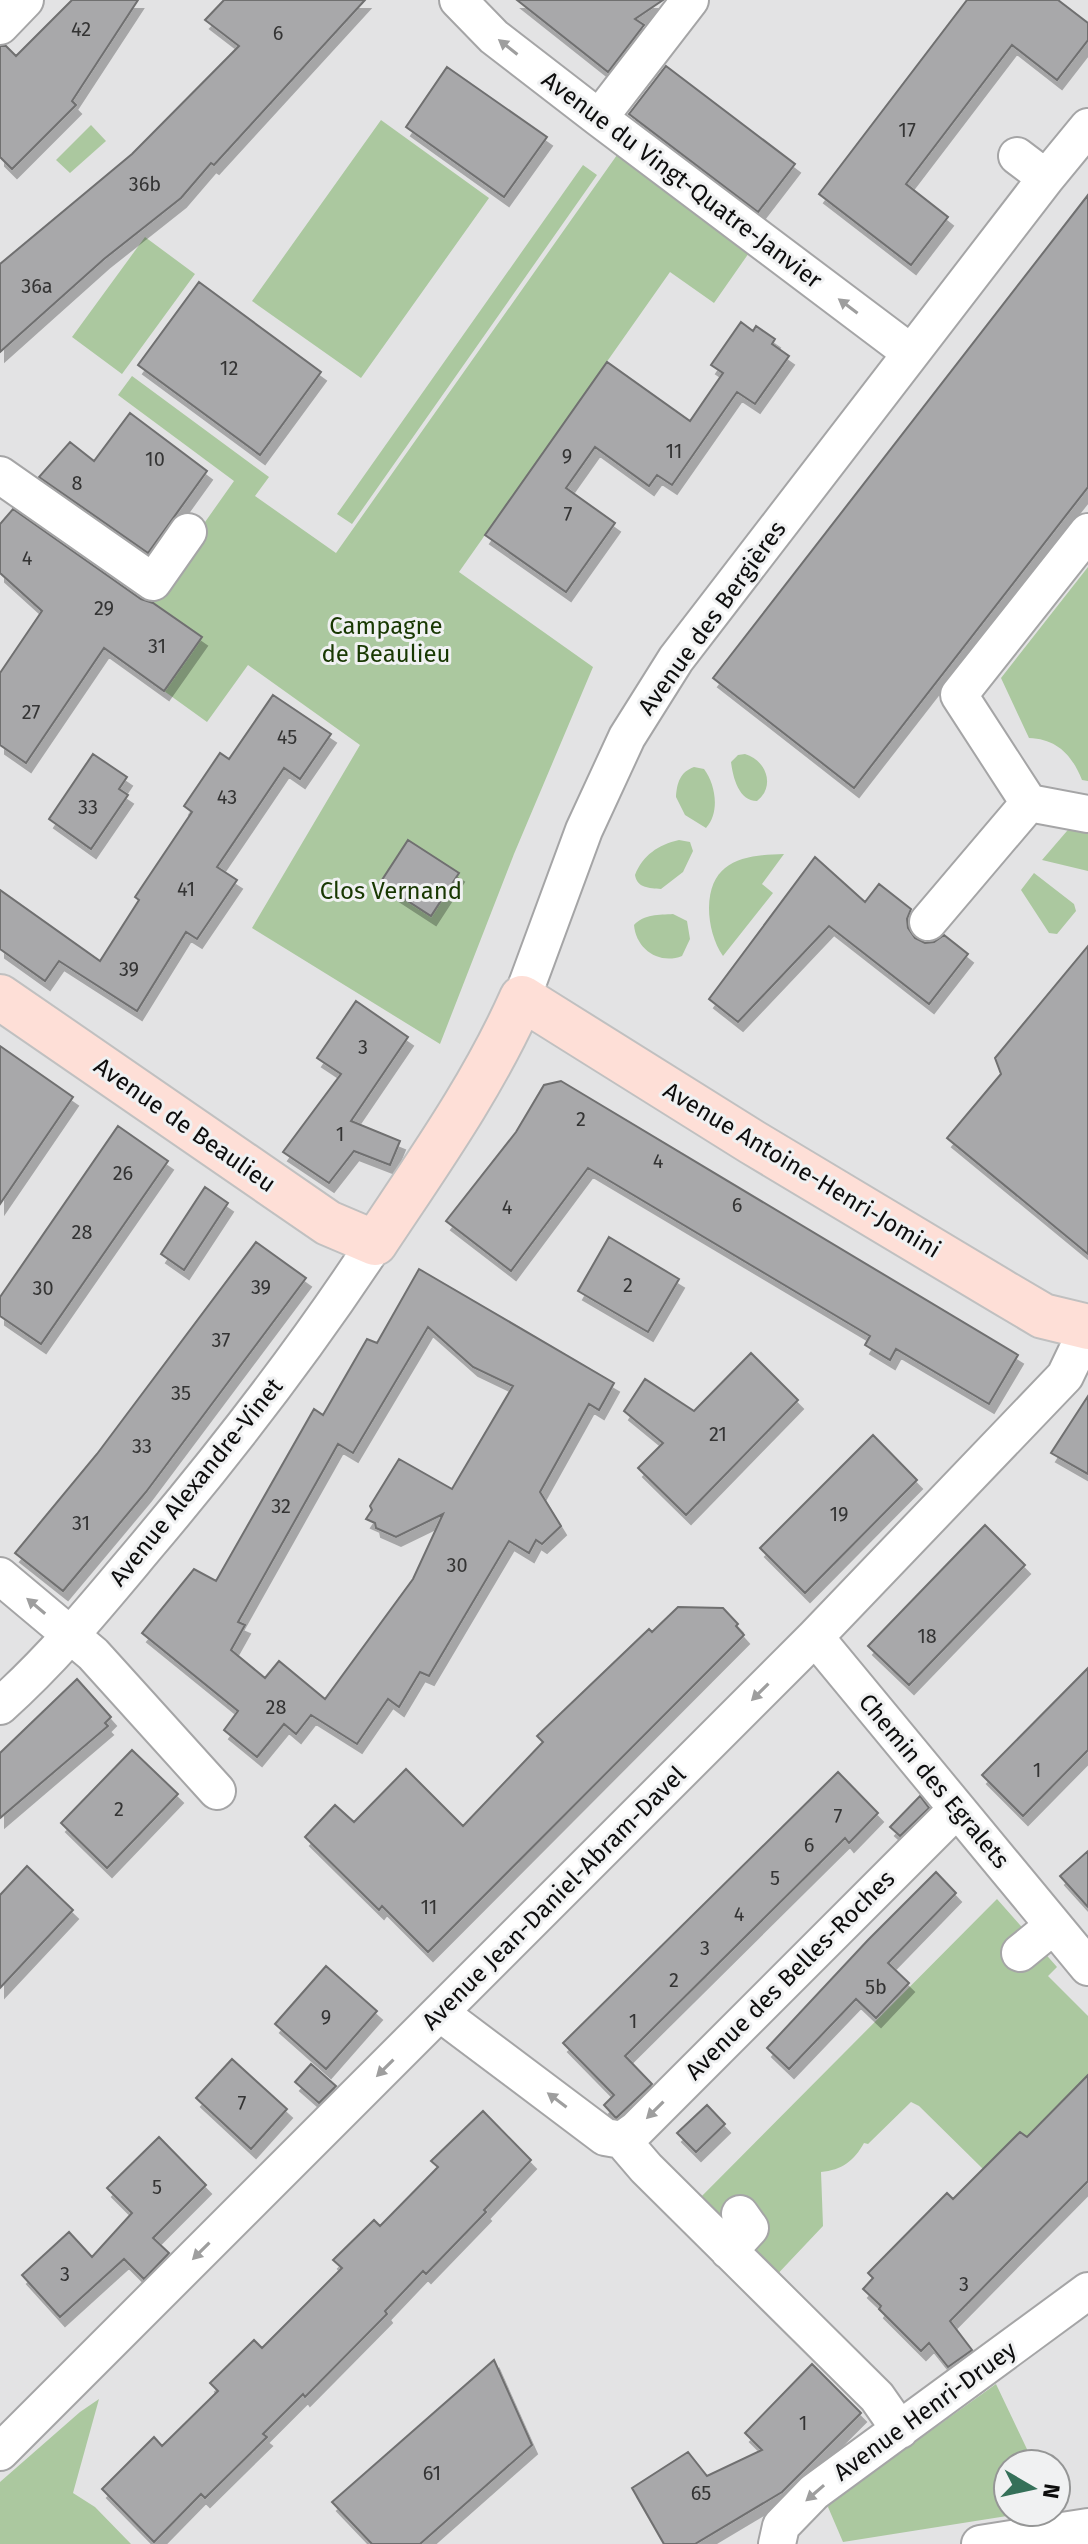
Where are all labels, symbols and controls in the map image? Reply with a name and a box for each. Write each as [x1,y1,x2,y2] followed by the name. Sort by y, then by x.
[71,17,91,41] house number: 42
[273,21,283,45] house number: 6
[498,40,518,56] one-way arrow
[536,66,828,295] street label: Avenue du Vingt-Quatre-Janvier
[898,118,916,142] house number: 17
[129,172,161,196] house number: 36b
[21,274,53,298] house number: 36a
[838,299,858,315] one-way arrow
[220,356,238,380] house number: 12
[665,439,683,463] house number: 11
[562,444,572,468] house number: 9
[145,447,165,471] house number: 10
[71,471,83,495] house number: 8
[564,502,573,526] house number: 7
[632,516,792,720] street label: Avenue des Bergières
[22,546,33,570] house number: 4
[94,596,114,620] house number: 29
[321,612,451,668] park label: Campagne de Beaulieu
[148,634,166,658] house number: 31
[22,700,40,724] house number: 27
[277,725,297,749] house number: 45
[217,785,237,809] house number: 43
[78,795,98,819] house number: 33
[177,877,195,901] house number: 41
[320,877,462,905] park label: Clos Vernand
[119,957,139,981] house number: 39
[358,1035,368,1059] house number: 3
[89,1052,281,1198] street label: Avenue de Beaulieu
[658,1076,946,1264] street label: Avenue Antoine-Henri-Jomini
[576,1107,586,1131] house number: 2
[336,1122,344,1146] house number: 1
[653,1149,664,1173] house number: 4
[113,1161,133,1185] house number: 26
[732,1193,742,1217] house number: 6
[502,1195,513,1219] house number: 4
[72,1220,92,1244] house number: 28
[623,1273,633,1297] house number: 2
[251,1275,271,1299] house number: 39
[32,1276,54,1300] house number: 30
[212,1328,230,1352] house number: 37
[104,1372,289,1591] street label: Avenue Alexandre-Vinet
[171,1381,191,1405] house number: 35
[709,1422,727,1446] house number: 21
[132,1434,152,1458] house number: 33
[271,1494,291,1518] house number: 32
[829,1502,849,1526] house number: 19
[72,1511,90,1535] house number: 31
[446,1553,468,1577] house number: 30
[26,1598,46,1615] one-way arrow
[917,1624,937,1648] house number: 18
[751,1682,770,1701] one-way arrow
[853,1688,1015,1874] street label: Chemin des Egralets
[266,1695,286,1719] house number: 28
[1033,1758,1041,1782] house number: 1
[417,1761,691,2035] street label: Avenue Jean-Daniel-Abram-Davel
[114,1797,124,1821] house number: 2
[834,1804,843,1828] house number: 7
[804,1833,814,1857] house number: 6
[680,1865,900,2085] street label: Avenue des Belles-Roches
[770,1866,780,1890] house number: 5
[420,1895,438,1919] house number: 11
[734,1902,745,1926] house number: 4
[700,1936,710,1960] house number: 3
[669,1968,679,1992] house number: 2
[865,1975,887,1999] house number: 5b
[321,2005,331,2029] house number: 9
[629,2009,637,2033] house number: 1
[376,2058,395,2077] one-way arrow
[238,2091,247,2115] house number: 7
[546,2093,567,2109] one-way arrow
[646,2101,665,2119] one-way arrow
[152,2175,162,2199] house number: 5
[192,2242,211,2260] one-way arrow
[60,2262,70,2286] house number: 3
[959,2272,969,2296] house number: 3
[828,2335,1022,2487] street label: Avenue Henri-Druey
[799,2411,807,2435] house number: 1
[992,2448,1072,2528] north arrow
[423,2461,441,2485] house number: 61
[691,2481,711,2505] house number: 65
[1037,2482,1066,2500] text: N
[805,2484,825,2501] one-way arrow

